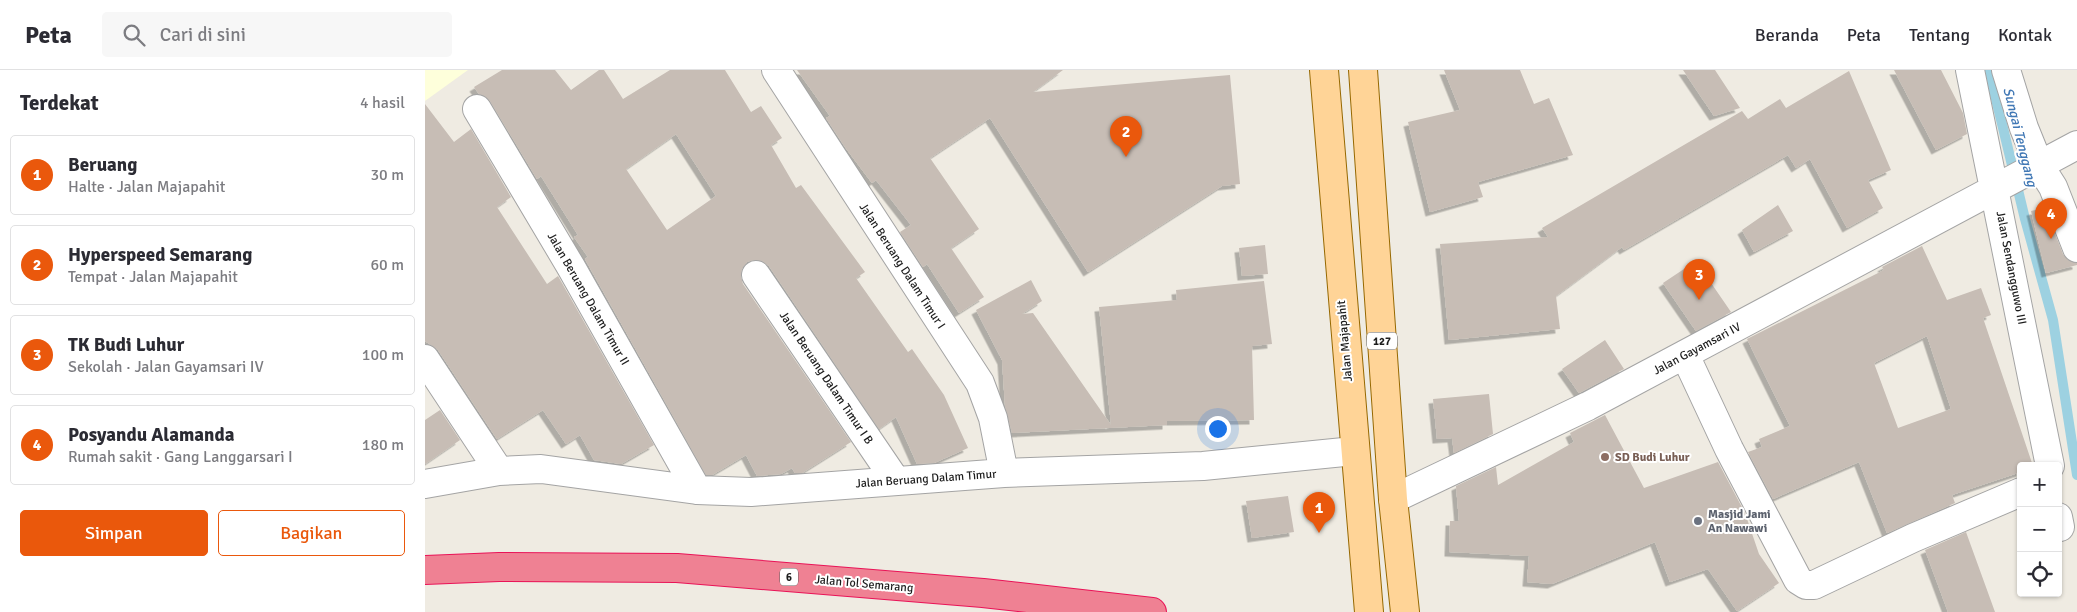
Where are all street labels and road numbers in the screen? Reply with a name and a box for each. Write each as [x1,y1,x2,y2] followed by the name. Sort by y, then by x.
[856,200,948,332] street label: Jalan Beruang Dalam Timur I
[1993,210,2029,326] street label: Jalan Sendangguwo III
[544,230,632,368] street label: Jalan Beruang Dalam Timur II
[1334,300,1356,382] street label: Jalan Majapahit
[776,309,876,447] street label: Jalan Beruang Dalam Timur I B
[1651,320,1743,378] street label: Jalan Gayamsari IV
[1367,332,1397,350] road number: 127
[855,467,997,491] street label: Jalan Beruang Dalam Timur
[780,568,798,586] road number: 6
[814,572,914,596] street label: Jalan Tol Semarang

